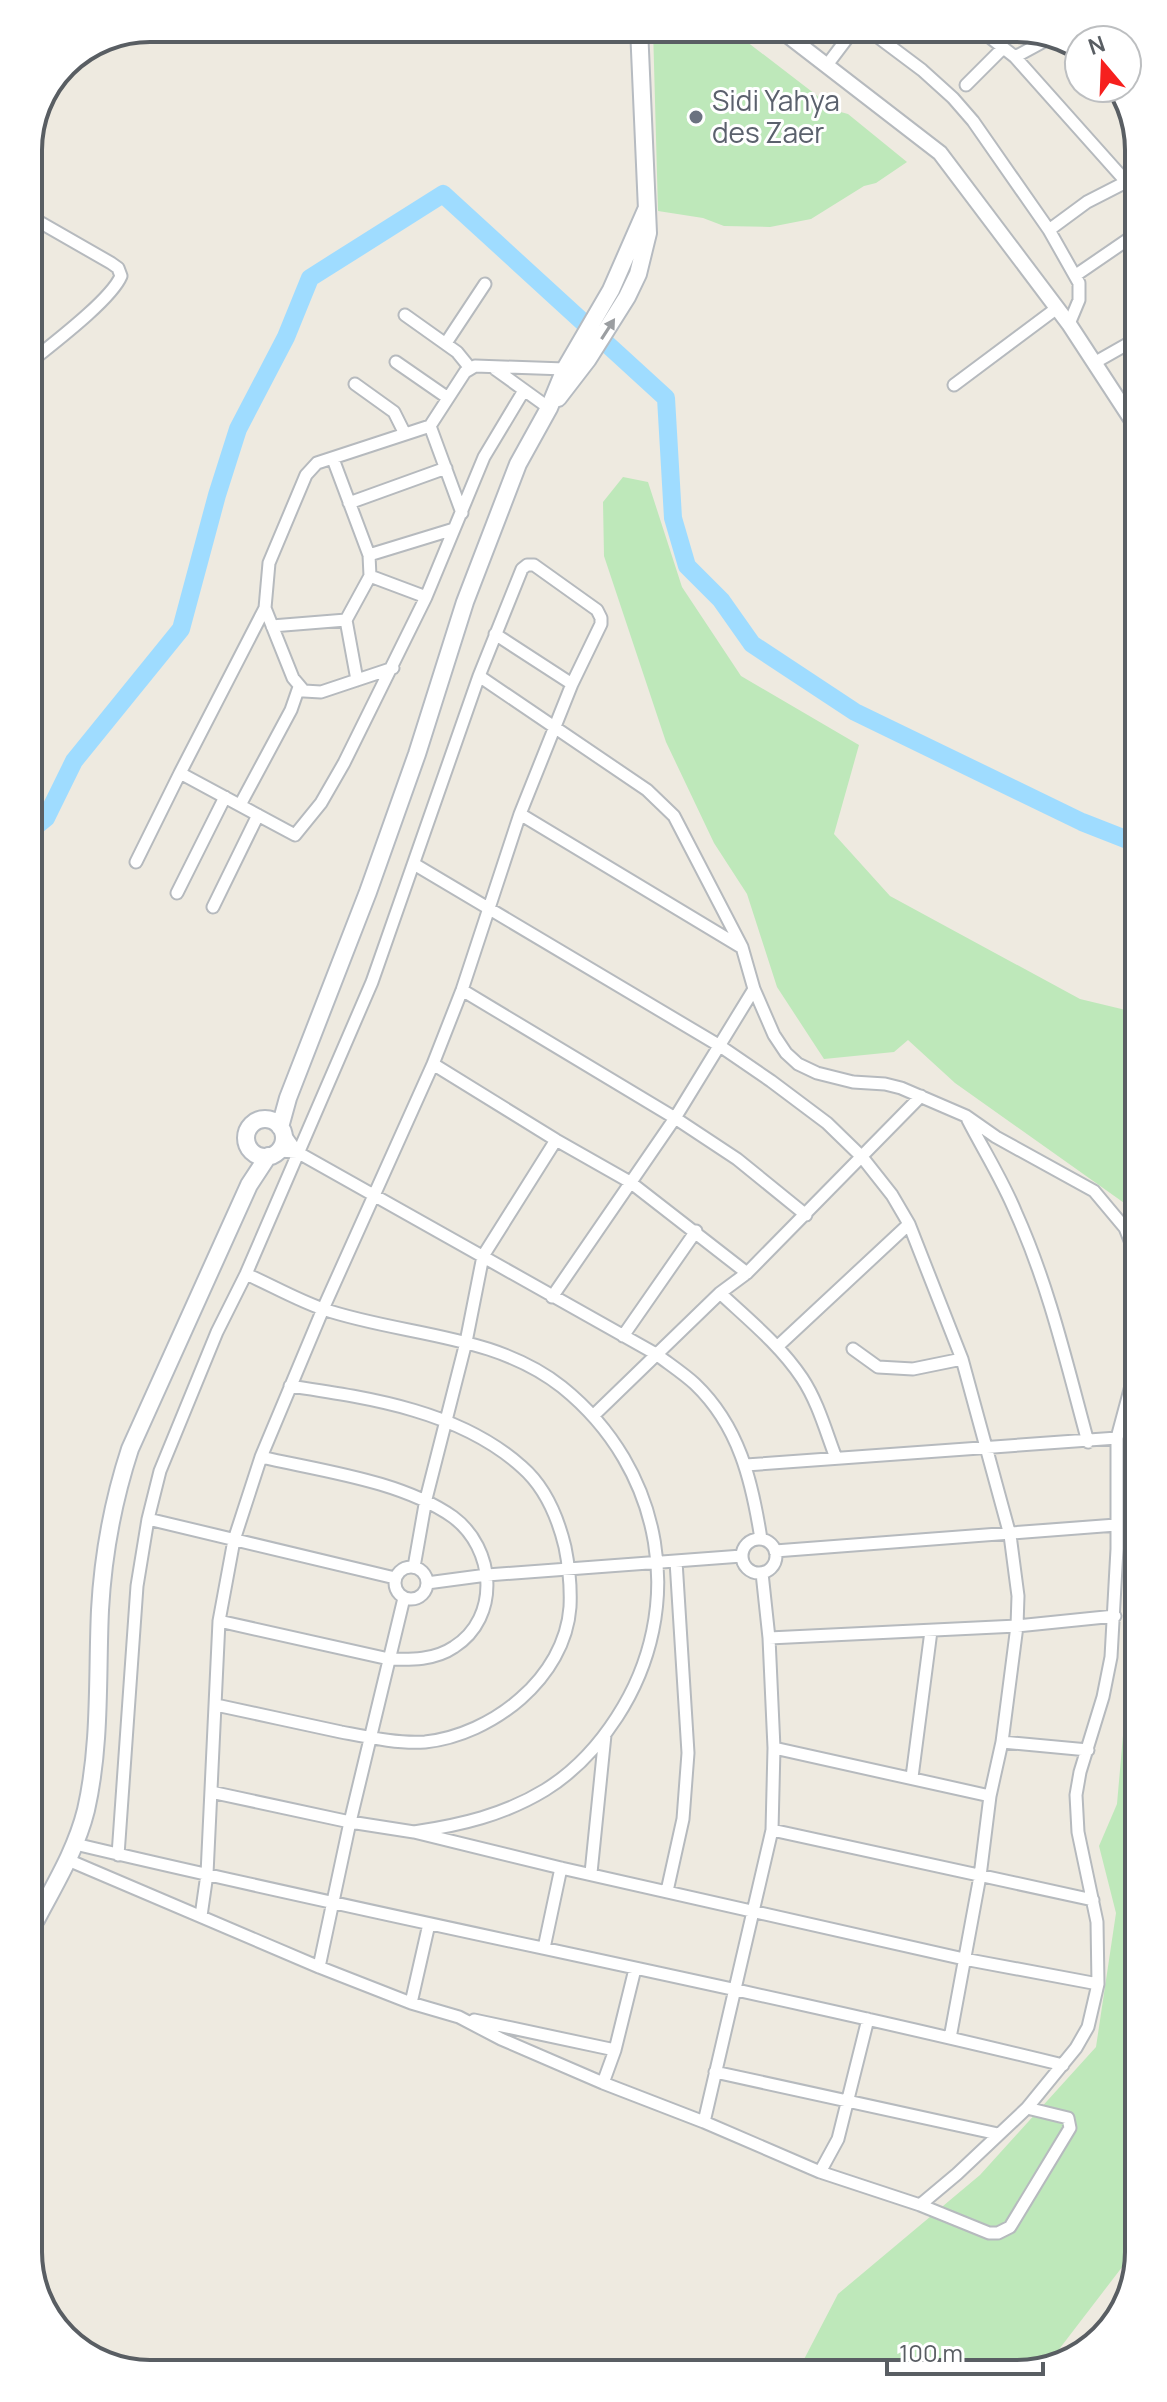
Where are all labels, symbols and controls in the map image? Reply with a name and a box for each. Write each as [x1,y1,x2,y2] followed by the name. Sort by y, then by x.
[1063,24,1143,104] north arrow
[1084,28,1109,62] text: N
[712,81,840,151] place label: Sidi Yahya des Zaer
[687,108,705,126] marker: Sidi Yahya des Zaer
[600,318,615,339] one-way arrow
[887,2326,1043,2376] scale bar
[899,2336,963,2369] text: 100 m

